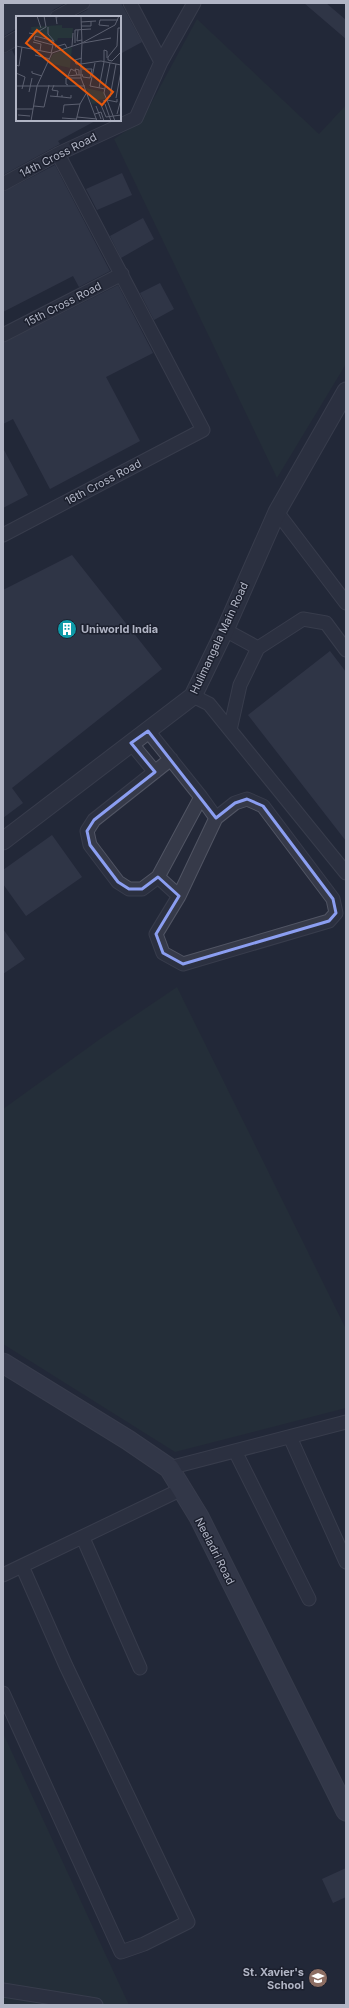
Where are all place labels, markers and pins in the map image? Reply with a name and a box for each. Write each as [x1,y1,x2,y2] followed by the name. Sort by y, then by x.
[56,618,78,640] building icon: Uniworld India
[81,622,158,636] place label: Uniworld India
[243,1965,304,1992] place label: St. Xavier's School
[307,1967,329,1989] school or university icon: St. Xavier's School

